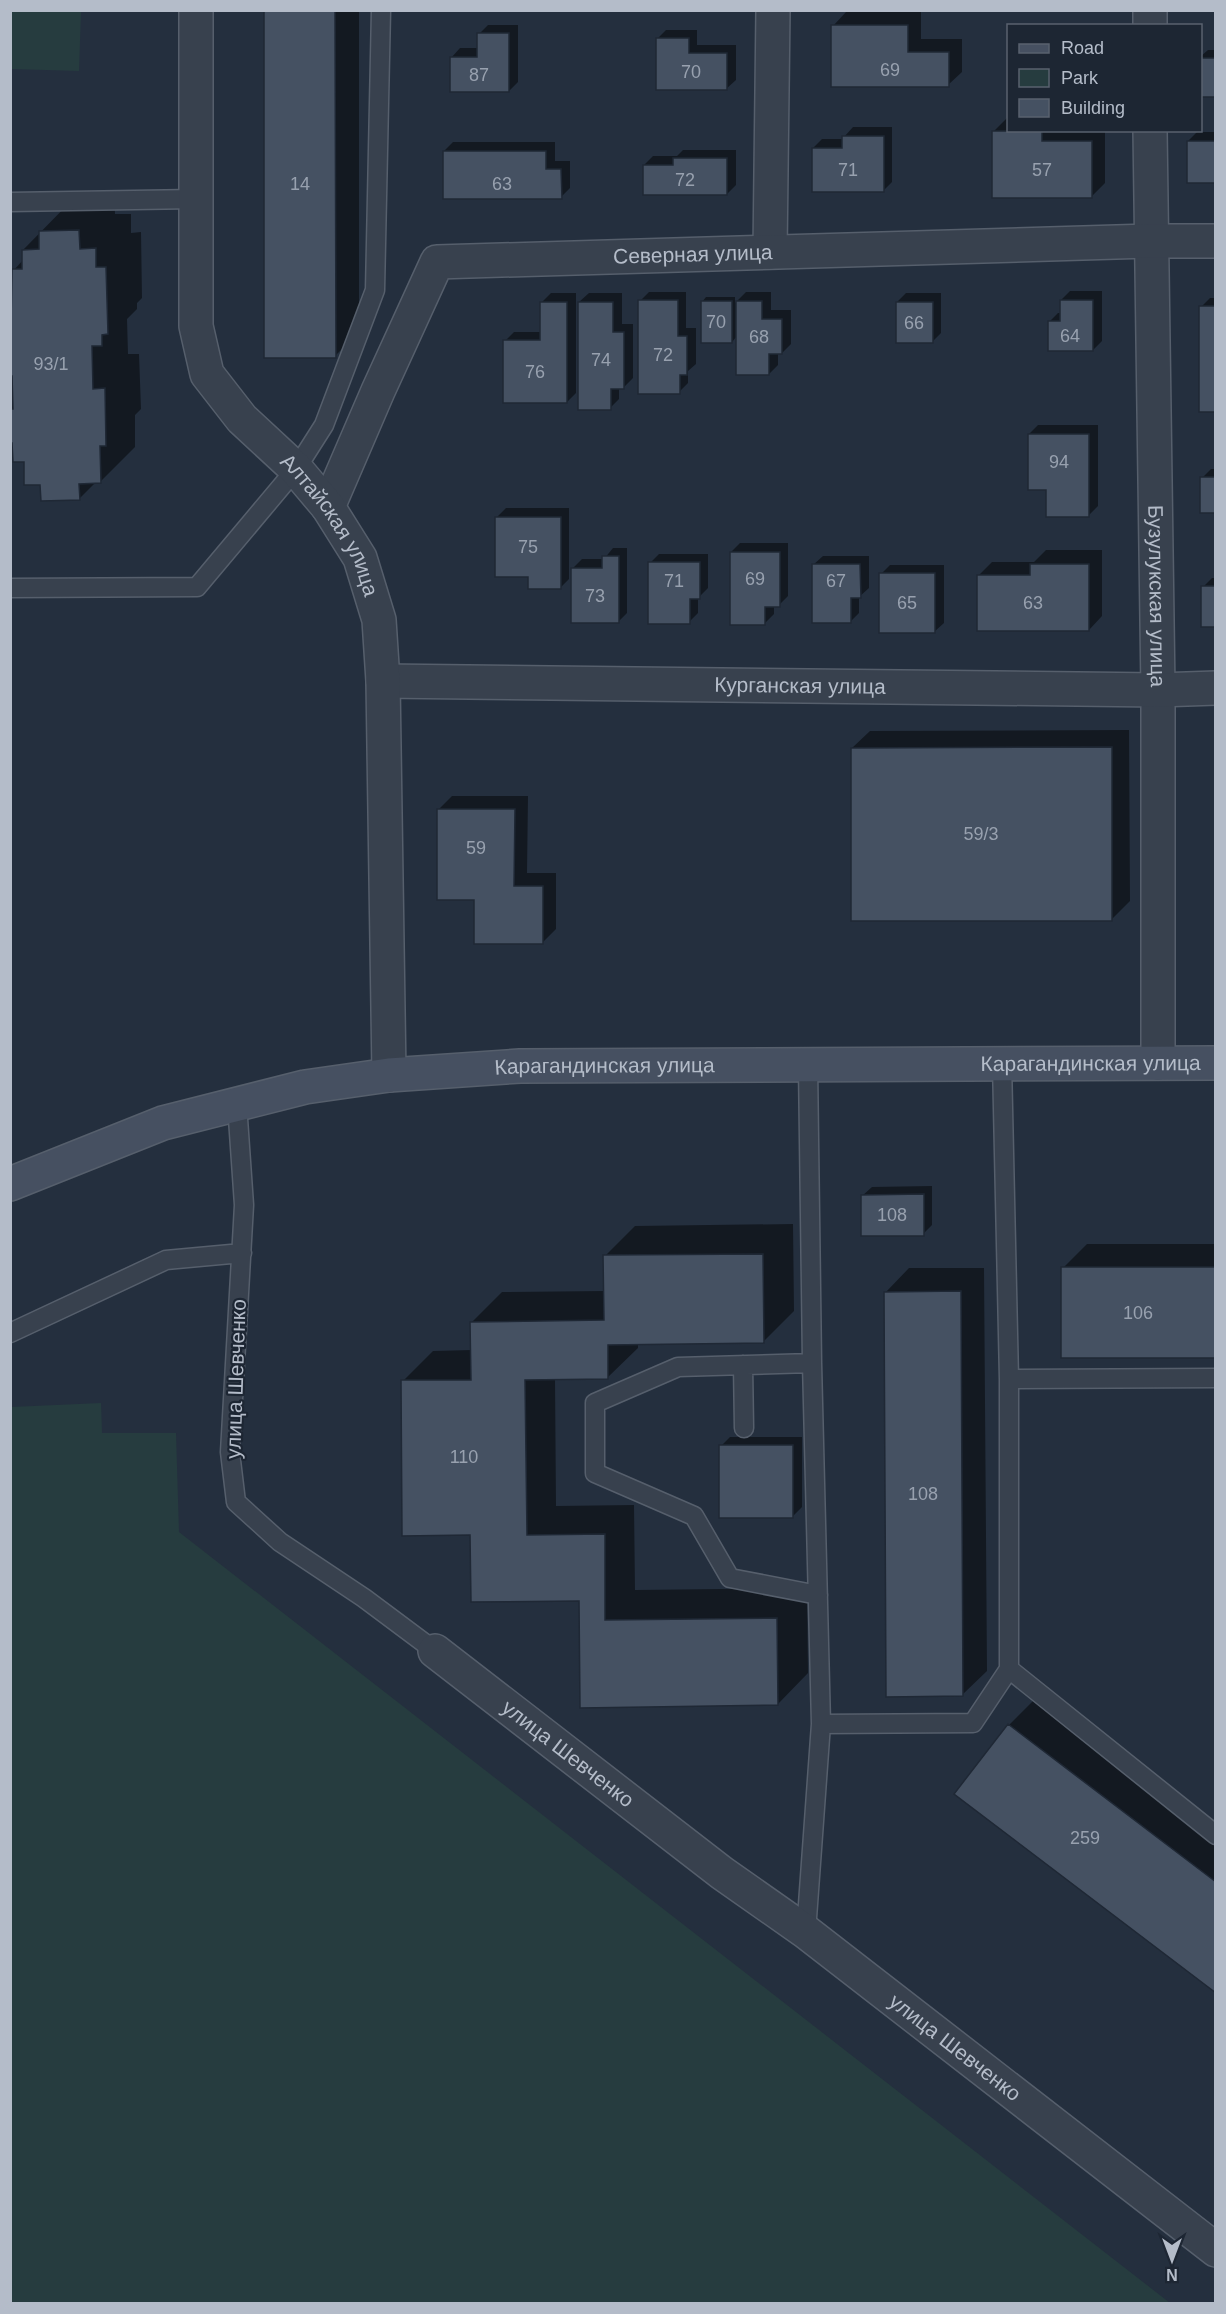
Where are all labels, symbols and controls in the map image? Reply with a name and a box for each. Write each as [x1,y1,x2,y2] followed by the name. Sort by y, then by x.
[1007,24,1202,132] legend
[1061,38,1104,58] text: Road
[880,60,900,80] house number: 69
[681,62,701,82] house number: 70
[469,65,489,85] house number: 87
[1061,68,1099,88] text: Park
[1061,98,1125,118] text: Building
[838,160,858,180] house number: 71
[1032,160,1052,180] house number: 57
[675,170,695,190] house number: 72
[290,174,310,194] house number: 14
[492,174,512,194] house number: 63
[613,240,773,268] street label: Северная улица
[706,312,726,332] house number: 70
[904,313,924,333] house number: 66
[1060,326,1080,346] house number: 64
[749,327,769,347] house number: 68
[653,345,673,365] house number: 72
[591,350,611,370] house number: 74
[33,354,69,374] house number: 93/1
[525,362,545,382] house number: 76
[276,449,383,599] street label: Алтайская улица
[1049,452,1069,472] house number: 94
[1144,505,1170,688] street label: Бузулукская улица
[518,537,538,557] house number: 75
[745,569,765,589] house number: 69
[664,571,684,591] house number: 71
[826,571,846,591] house number: 67
[585,586,605,606] house number: 73
[897,593,917,613] house number: 65
[1023,593,1043,613] house number: 63
[714,673,886,698] street label: Курганская улица
[963,824,999,844] house number: 59/3
[466,838,486,858] house number: 59
[980,1051,1201,1075] street label: Карагандинская улица
[494,1053,715,1079] street label: Карагандинская улица
[877,1205,907,1225] house number: 108
[221,1299,250,1459] street label: улица Шевченко
[1123,1303,1153,1323] house number: 106
[450,1447,478,1467] house number: 110
[908,1484,938,1504] house number: 108
[498,1695,639,1811] street label: улица Шевченко
[1070,1828,1100,1848] house number: 259
[885,1989,1026,2105] street label: улица Шевченко
[1142,2230,1202,2290] north arrow
[1166,2266,1178,2283] text: N

